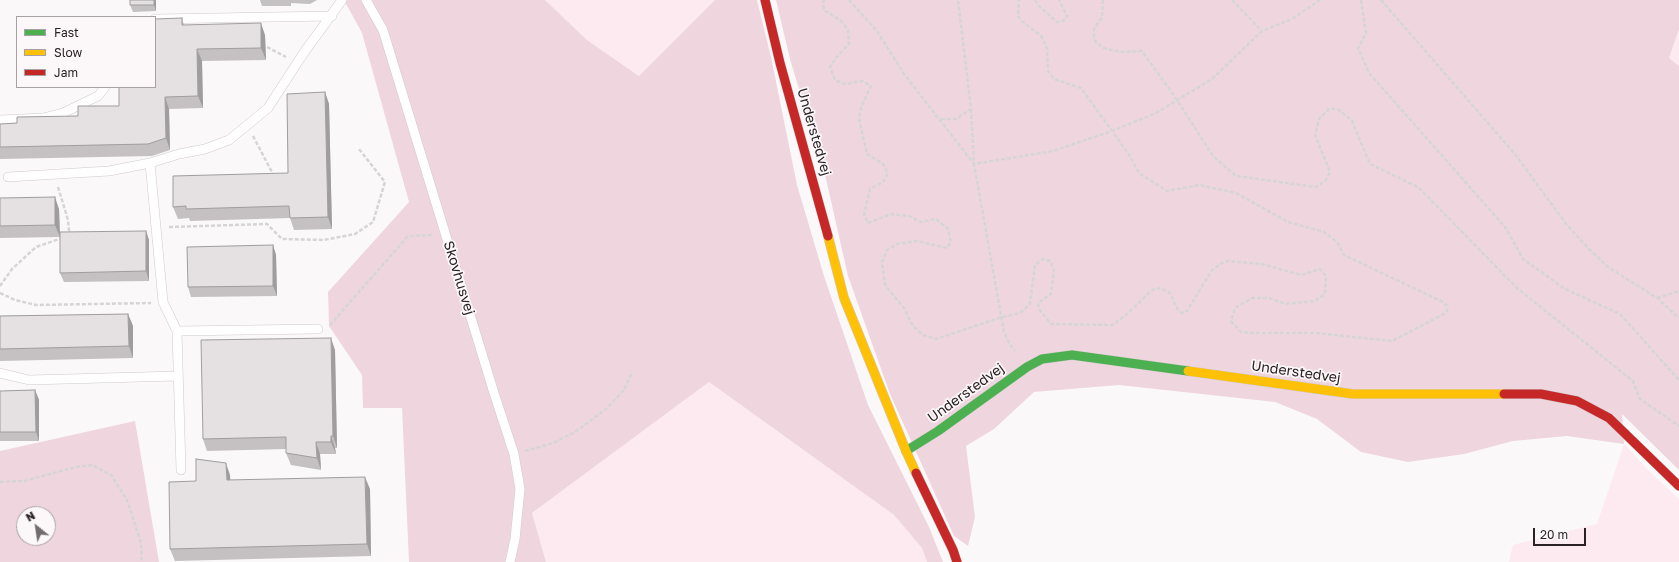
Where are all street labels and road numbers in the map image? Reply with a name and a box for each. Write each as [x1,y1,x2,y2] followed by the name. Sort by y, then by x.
[793,86,835,178] street label: Understedvej
[440,239,478,317] street label: Skovhusvej
[1250,357,1342,387] street label: Understedvej
[925,360,1007,426] street label: Understedvej

